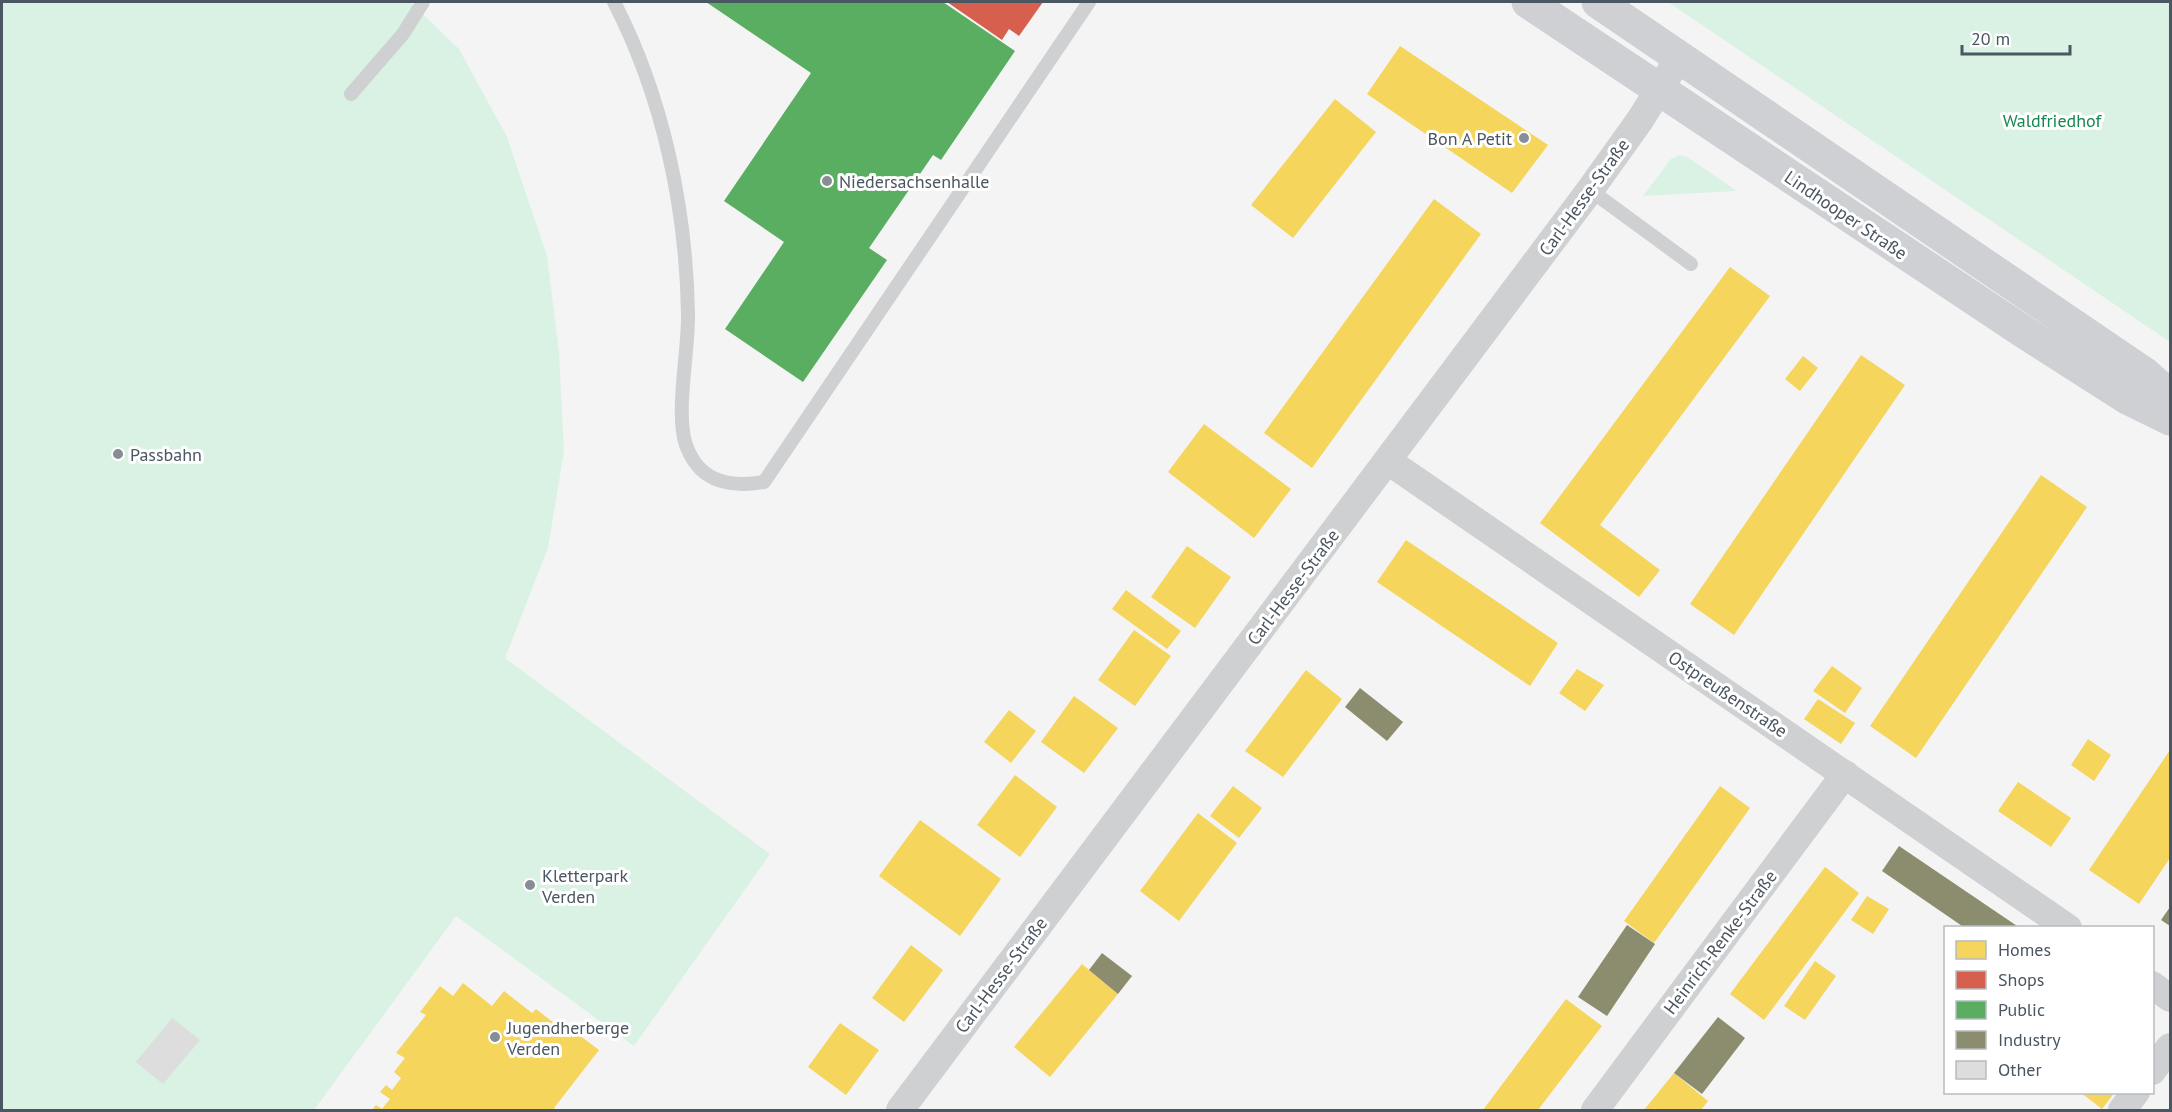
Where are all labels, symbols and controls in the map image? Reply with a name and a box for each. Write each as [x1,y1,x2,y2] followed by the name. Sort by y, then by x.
[1962,18,2070,56] scale bar
[1971,27,2010,50] text: 20 m
[2003,109,2103,132] park label: Waldfriedhof
[1428,127,1512,150] place label: Bon A Petit
[1517,131,1531,145] marker: Bon A Petit
[1534,134,1634,260] street label: Carl-Hesse-Straße
[1780,165,1912,265] street label: Lindhooper Straße
[839,170,990,193] place label: Niedersachsenhalle
[820,174,834,188] marker: Niedersachsenhalle
[130,443,202,466] place label: Passbahn
[111,447,125,461] marker: Passbahn
[1242,524,1344,650] street label: Carl-Hesse-Straße
[1664,646,1792,742] street label: Ostpreußenstraße
[541,864,628,908] place label: Kletterpark Verden
[1658,865,1782,1019] street label: Heinrich-Renke-Straße
[523,878,537,892] marker: Kletterpark Verden
[950,912,1052,1038] street label: Carl-Hesse-Straße
[1944,926,2154,1094] legend
[1998,938,2051,961] text: Homes
[1998,968,2044,991] text: Shops
[1998,998,2045,1021] text: Public
[506,1016,629,1060] place label: Jugendherberge Verden
[1998,1028,2061,1051] text: Industry
[488,1030,502,1044] marker: Jugendherberge Verden
[1998,1058,2042,1081] text: Other

